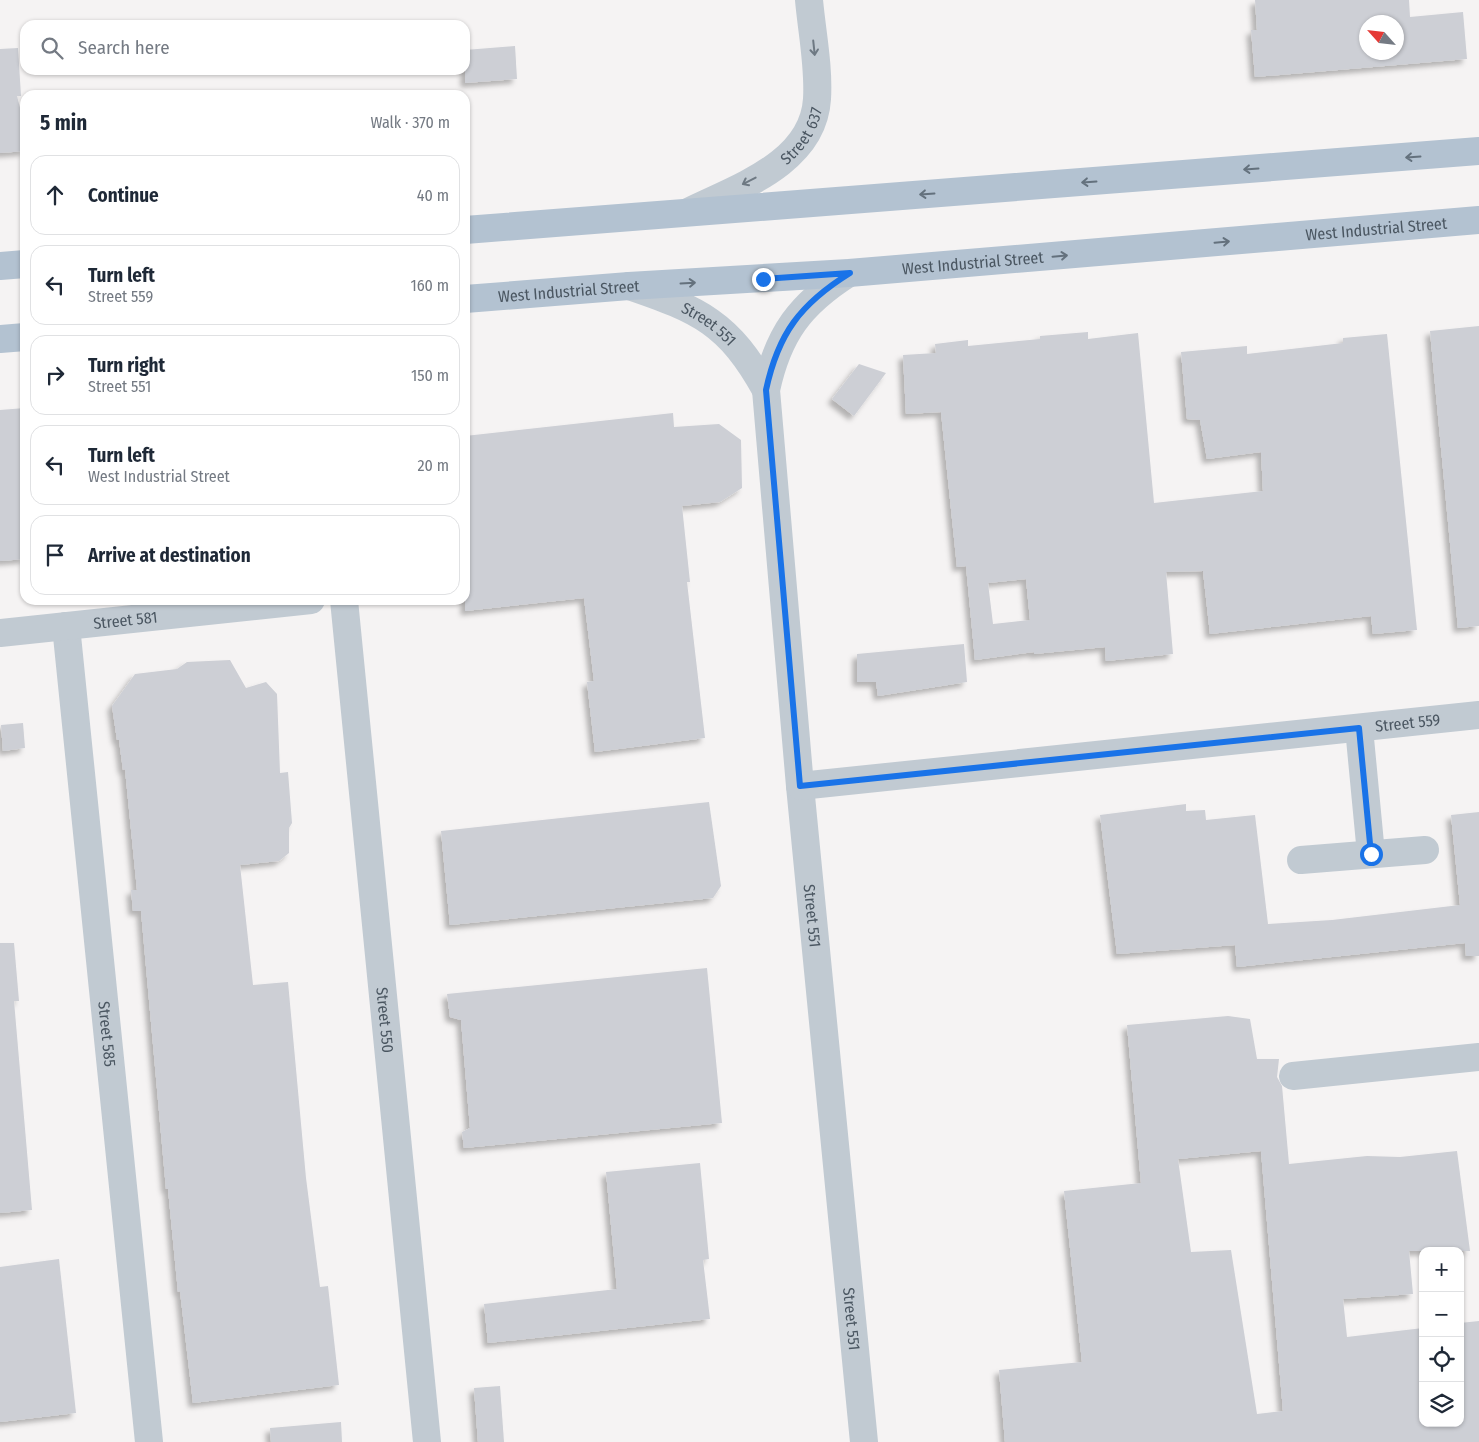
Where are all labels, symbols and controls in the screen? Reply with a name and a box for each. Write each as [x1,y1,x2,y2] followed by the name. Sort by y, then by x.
[1359,15,1404,60] north arrow
[20,20,470,75] search box
[38,34,66,62] icon: search
[78,36,170,59] text: Search here
[809,40,819,56] one-way arrow
[777,105,826,168] street label: Street 637
[40,110,87,136] text: 5 min
[370,113,450,132] text: Walk · 370 m
[1405,152,1421,161] one-way arrow
[1243,164,1259,174] one-way arrow
[742,177,757,186] one-way arrow
[1081,177,1097,186] one-way arrow
[41,181,69,209] icon: ahead
[88,184,159,207] text: Continue
[417,186,449,205] text: 40 m
[919,189,935,199] one-way arrow
[1305,214,1449,245] street label: West Industrial Street
[1213,237,1229,247] one-way arrow
[901,248,1045,279] street label: West Industrial Street
[1051,251,1067,260] one-way arrow
[88,264,155,287] text: Turn left
[752,268,775,291] route end
[41,271,69,299] icon: left
[410,276,449,295] text: 160 m
[497,276,641,306] street label: West Industrial Street
[680,278,696,288] one-way arrow
[88,287,153,306] text: Street 559
[679,298,740,350] street label: Street 551
[88,354,165,377] text: Turn right
[41,361,69,389] icon: right
[411,366,449,385] text: 150 m
[88,377,151,396] text: Street 551
[88,444,155,467] text: Turn left
[41,451,69,479] icon: left
[418,456,449,475] text: 20 m
[88,467,230,486] text: West Industrial Street
[41,541,69,569] icon: arrive
[88,544,251,567] text: Arrive at destination
[92,607,158,633] street label: Street 581
[1374,710,1441,736] street label: Street 559
[1360,843,1383,866] route start
[800,883,825,948] street label: Street 551
[372,986,398,1054] street label: Street 550
[94,1000,120,1068] street label: Street 585
[1419,1247,1464,1427] map controls
[1419,1247,1464,1292] button: +
[839,1286,864,1351] street label: Street 551
[1419,1292,1464,1337] button: −
[1419,1337,1464,1382] button: locate
[1419,1382,1464,1427] button: layers

